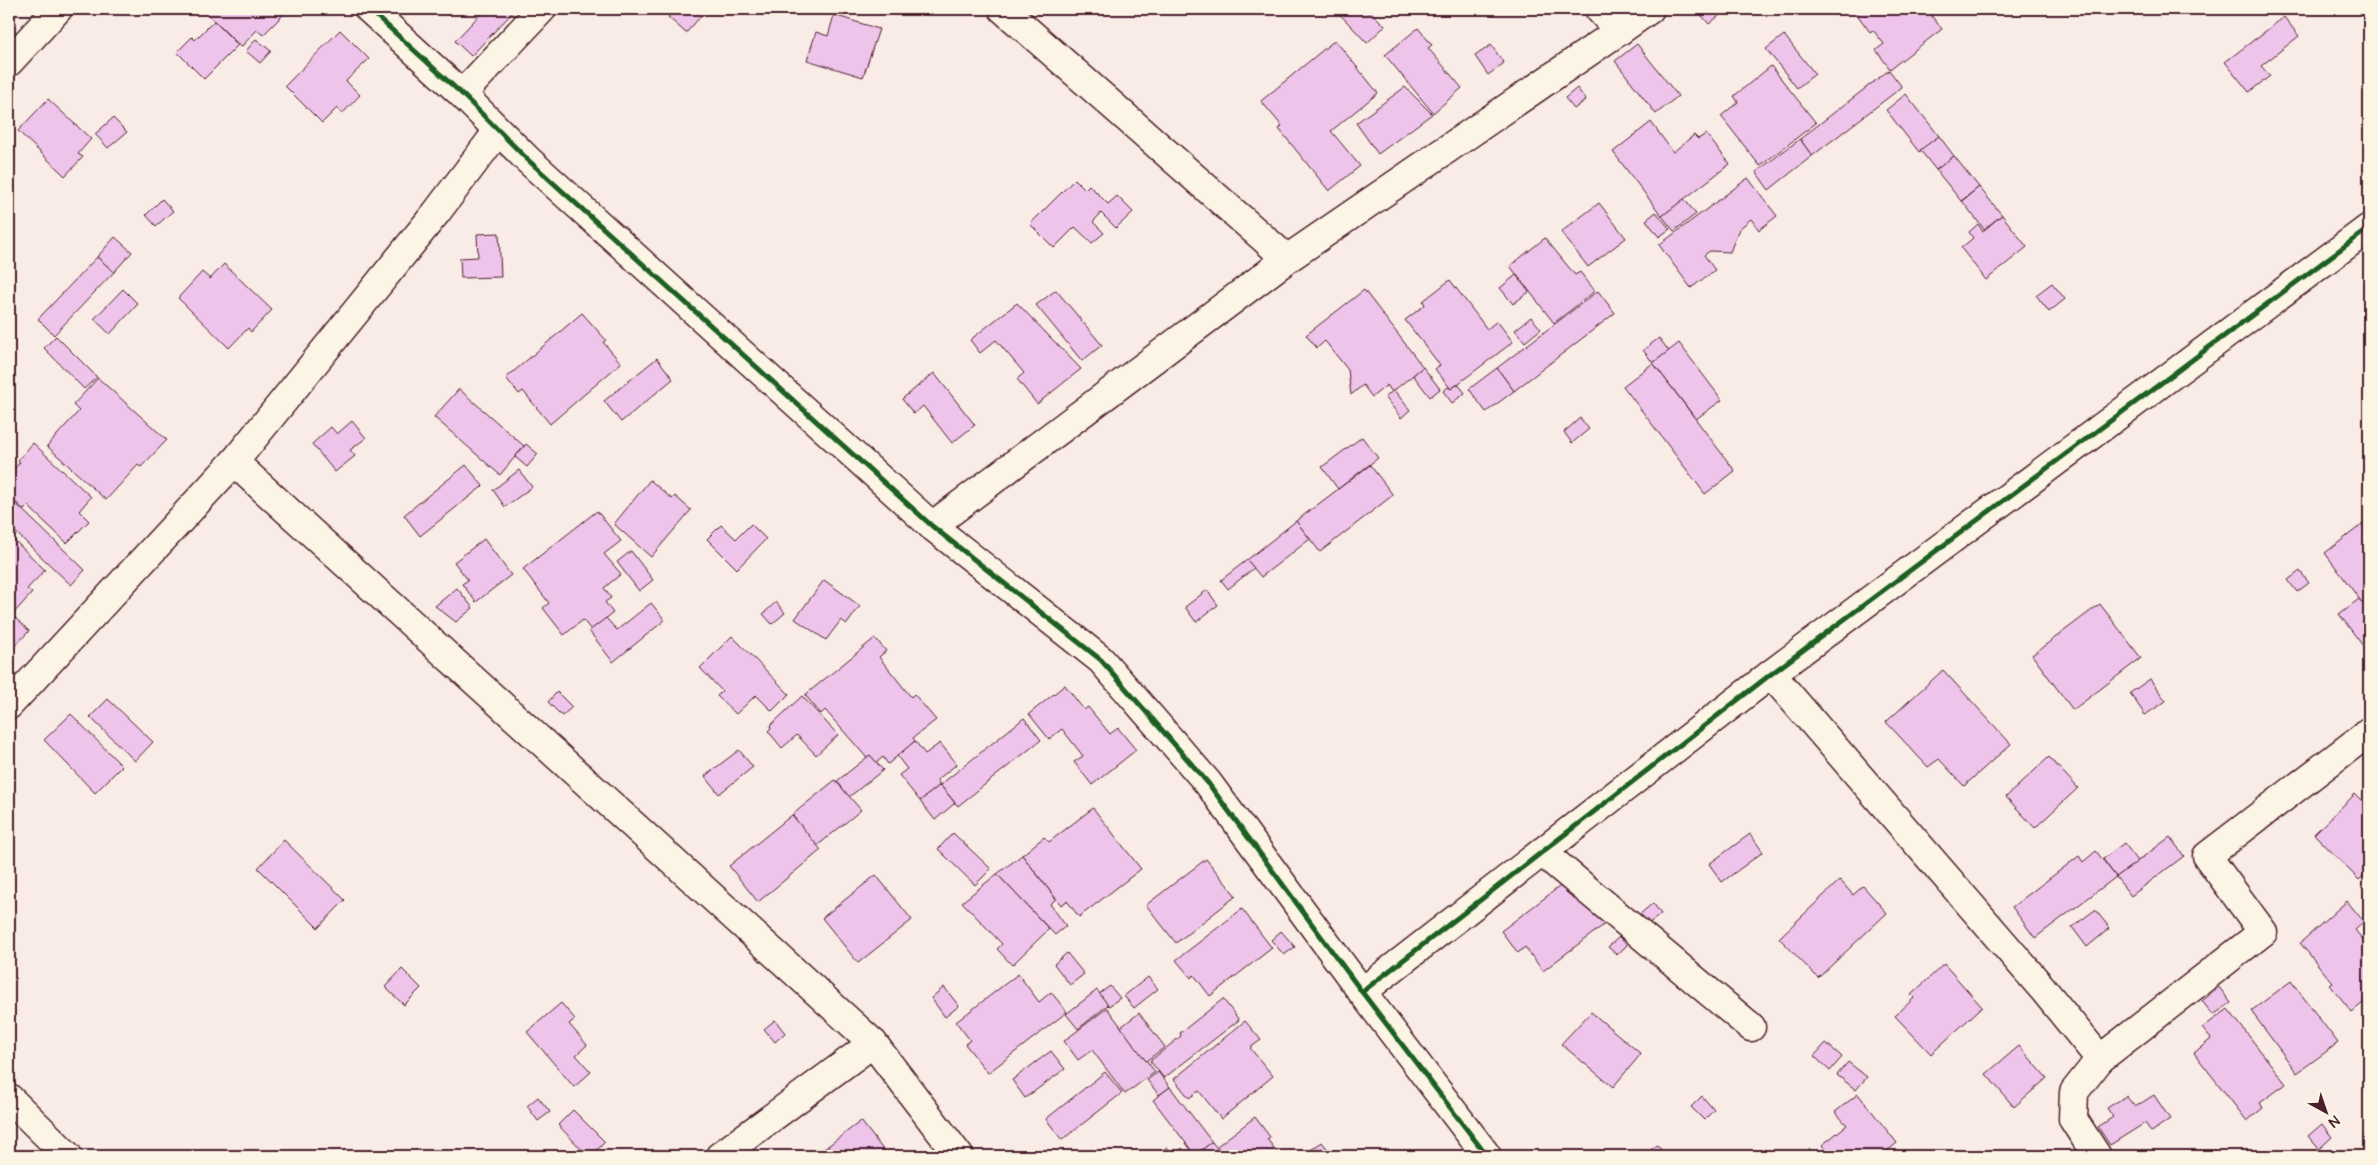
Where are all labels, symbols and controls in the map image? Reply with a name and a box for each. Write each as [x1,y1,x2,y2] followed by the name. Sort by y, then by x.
[2300,1088,2350,1138] north arrow
[2324,1111,2344,1132] text: N

